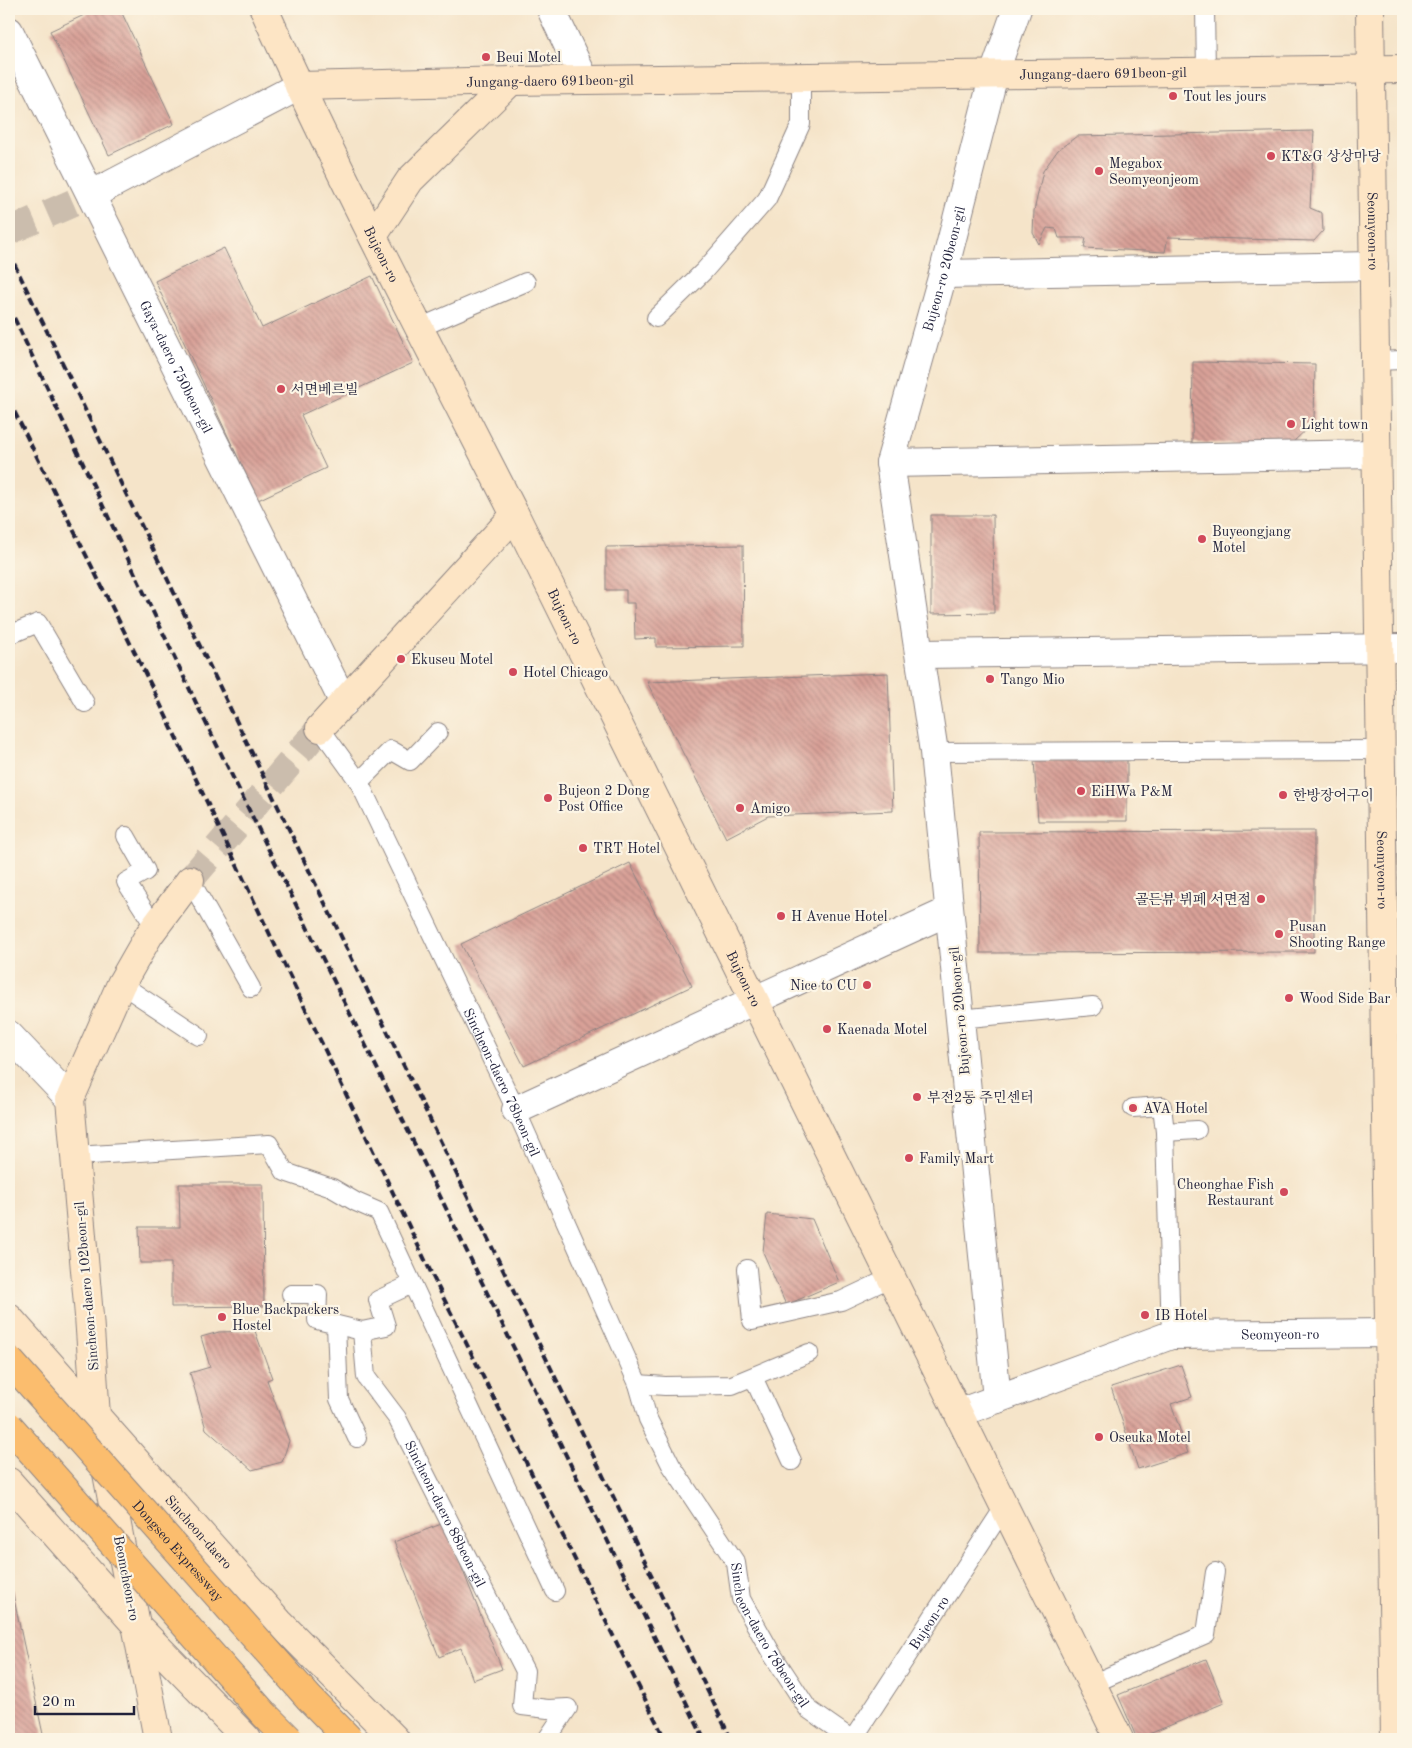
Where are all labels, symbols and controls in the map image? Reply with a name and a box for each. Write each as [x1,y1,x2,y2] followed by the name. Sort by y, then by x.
[480,51,492,63] marker: Beui Motel
[496,51,561,65] place label: Beui Motel
[1019,66,1187,82] street label: Jungang-daero 691beon-gil
[466,73,634,90] street label: Jungang-daero 691beon-gil
[1167,90,1179,102] marker: Tout les jours
[1183,90,1266,104] place label: Tout les jours
[1281,149,1381,164] place label: KT&G 상상마당
[1265,150,1277,162] marker: KT&G 상상마당
[1109,157,1199,187] place label: Megabox Seomyeonjeom
[1093,165,1105,177] marker: Megabox Seomyeonjeom
[1365,191,1380,271] street label: Seomyeon-ro
[921,205,968,333] street label: Bujeon-ro 20beon-gil
[361,224,401,285] street label: Bujeon-ro
[137,299,214,436] street label: Gaya-daero 750beon-gil
[291,382,359,397] place label: 서면베르빌
[275,383,287,395] marker: 서면베르빌
[1285,418,1297,430] marker: Light town
[1301,418,1369,432] place label: Light town
[1212,525,1291,555] place label: Buyeongjang Motel
[1196,533,1208,545] marker: Buyeongjang Motel
[544,587,584,647] street label: Bujeon-ro
[395,653,407,665] marker: Ekuseu Motel
[411,653,493,667] place label: Ekuseu Motel
[507,666,519,678] marker: Hotel Chicago
[523,666,608,680] place label: Hotel Chicago
[984,673,996,685] marker: Tango Mio
[1000,673,1065,687] place label: Tango Mio
[558,784,650,814] place label: Bujeon 2 Dong Post Office
[1075,785,1087,797] marker: EiHWa P&M
[1091,785,1173,799] place label: EiHWa P&M
[1293,788,1374,803] place label: 한방장어구이
[1277,789,1289,801] marker: 한방장어구이
[542,792,554,804] marker: Bujeon 2 Dong Post Office
[734,802,746,814] marker: Amigo
[750,802,790,816] place label: Amigo
[1374,830,1389,909] street label: Seomyeon-ro
[577,842,589,854] marker: TRT Hotel
[593,842,660,856] place label: TRT Hotel
[1135,892,1251,907] place label: 골든뷰 뷔페 서면점
[1255,893,1267,905] marker: 골든뷰 뷔페 서면점
[775,910,787,922] marker: H Avenue Hotel
[791,910,888,924] place label: H Avenue Hotel
[1289,920,1385,950] place label: Pusan Shooting Range
[1273,928,1285,940] marker: Pusan Shooting Range
[947,946,973,1076] street label: Bujeon-ro 20beon-gil
[723,949,763,1009] street label: Bujeon-ro
[790,979,857,993] place label: Nice to CU
[861,979,873,991] marker: Nice to CU
[1283,992,1295,1004] marker: Wood Side Bar
[1299,992,1390,1006] place label: Wood Side Bar
[460,1006,542,1159] street label: Sincheon-daero 78beon-gil
[821,1023,833,1035] marker: Kaenada Motel
[837,1023,928,1037] place label: Kaenada Motel
[927,1090,1034,1105] place label: 부전2동 주민센터
[911,1091,923,1103] marker: 부전2동 주민센터
[1127,1102,1139,1114] marker: AVA Hotel
[1143,1102,1208,1116] place label: AVA Hotel
[903,1152,915,1164] marker: Family Mart
[919,1152,994,1166] place label: Family Mart
[1177,1178,1274,1208] place label: Cheonghae Fish Restaurant
[1278,1186,1290,1198] marker: Cheonghae Fish Restaurant
[73,1200,101,1371] street label: Sincheon-daero 102beon-gil
[232,1303,339,1333] place label: Blue Backpackers Hostel
[1139,1309,1151,1321] marker: IB Hotel
[1155,1309,1207,1323] place label: IB Hotel
[216,1311,228,1323] marker: Blue Backpackers Hostel
[1241,1328,1320,1342] street label: Seomyeon-ro
[1093,1431,1105,1443] marker: Oseuka Motel
[1109,1431,1191,1445] place label: Oseuka Motel
[402,1439,487,1590] street label: Sincheon-daero 88beon-gil
[162,1493,234,1572] street label: Sincheon-daero
[129,1498,226,1605] street label: Dongseo Expressway
[111,1534,141,1622] street label: Beomcheon-ro
[728,1562,811,1710] street label: Sincheon-daero 78beon-gil
[907,1594,952,1652] street label: Bujeon-ro
[35,1683,134,1715] scale bar
[42,1695,76,1710] text: 20 m

